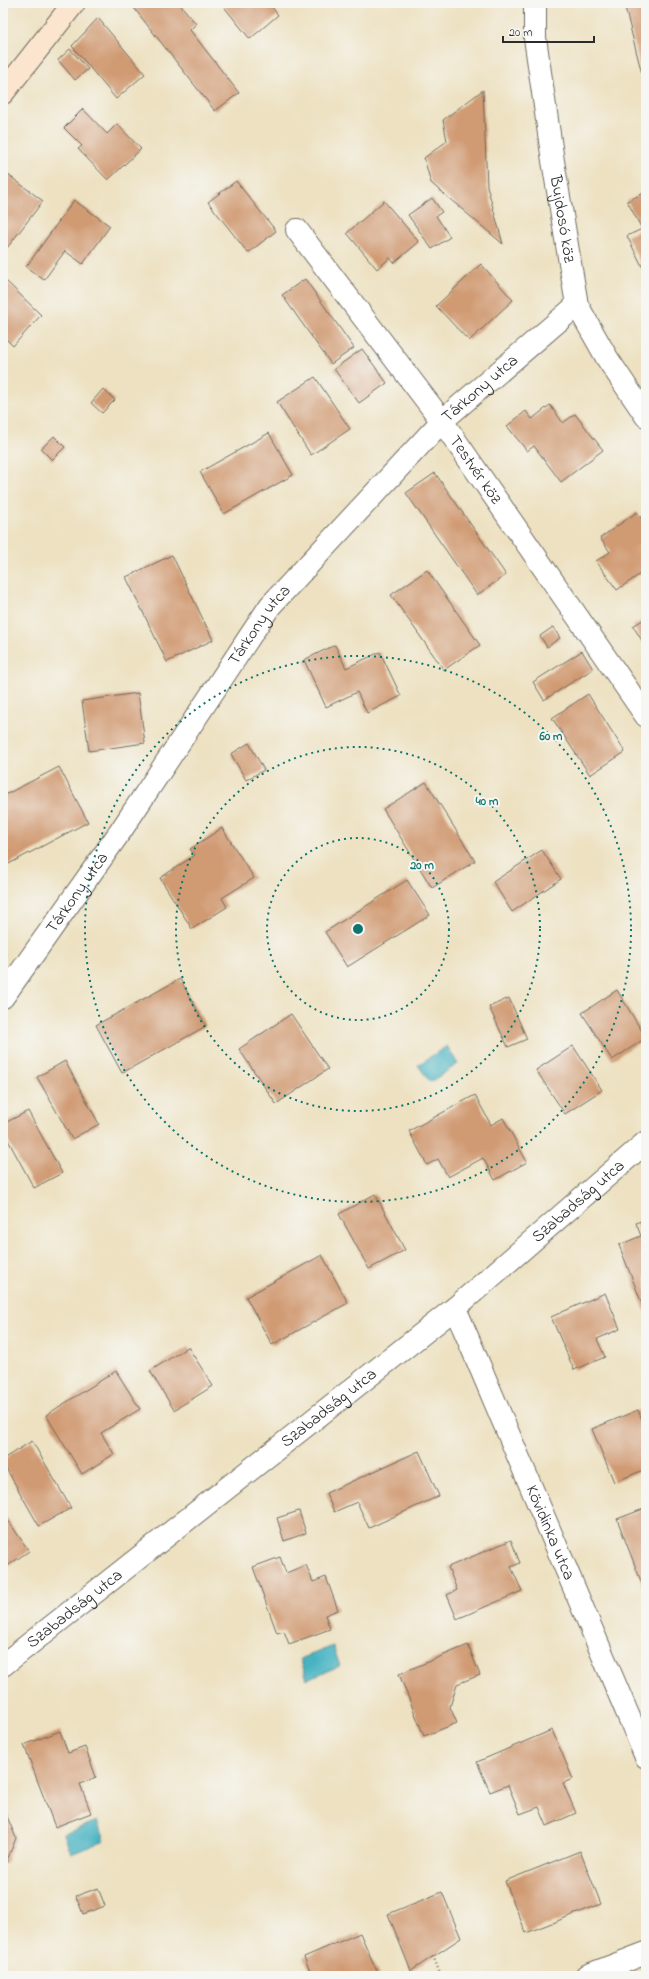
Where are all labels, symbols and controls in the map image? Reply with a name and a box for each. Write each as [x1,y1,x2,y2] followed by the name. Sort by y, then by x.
[503,18,594,44] scale bar
[509,24,532,42] text: 20 m
[543,172,582,265] street label: Bujdosó köz
[436,348,524,429] street label: Tárkony utca
[443,430,509,510] street label: Testvér köz
[222,579,297,670] street label: Tárkony utca
[539,728,563,746] text: 60 m
[475,793,499,811] text: 40 m
[40,847,114,938] street label: Tárkony utca
[409,857,434,875] text: 20 m
[351,922,365,936] centre of rings
[526,1153,630,1249] street label: Szabadság utca
[275,1362,382,1454] street label: Szabadság utca
[519,1481,582,1584] street label: Kövidinka utca
[21,1563,128,1654] street label: Szabadság utca

